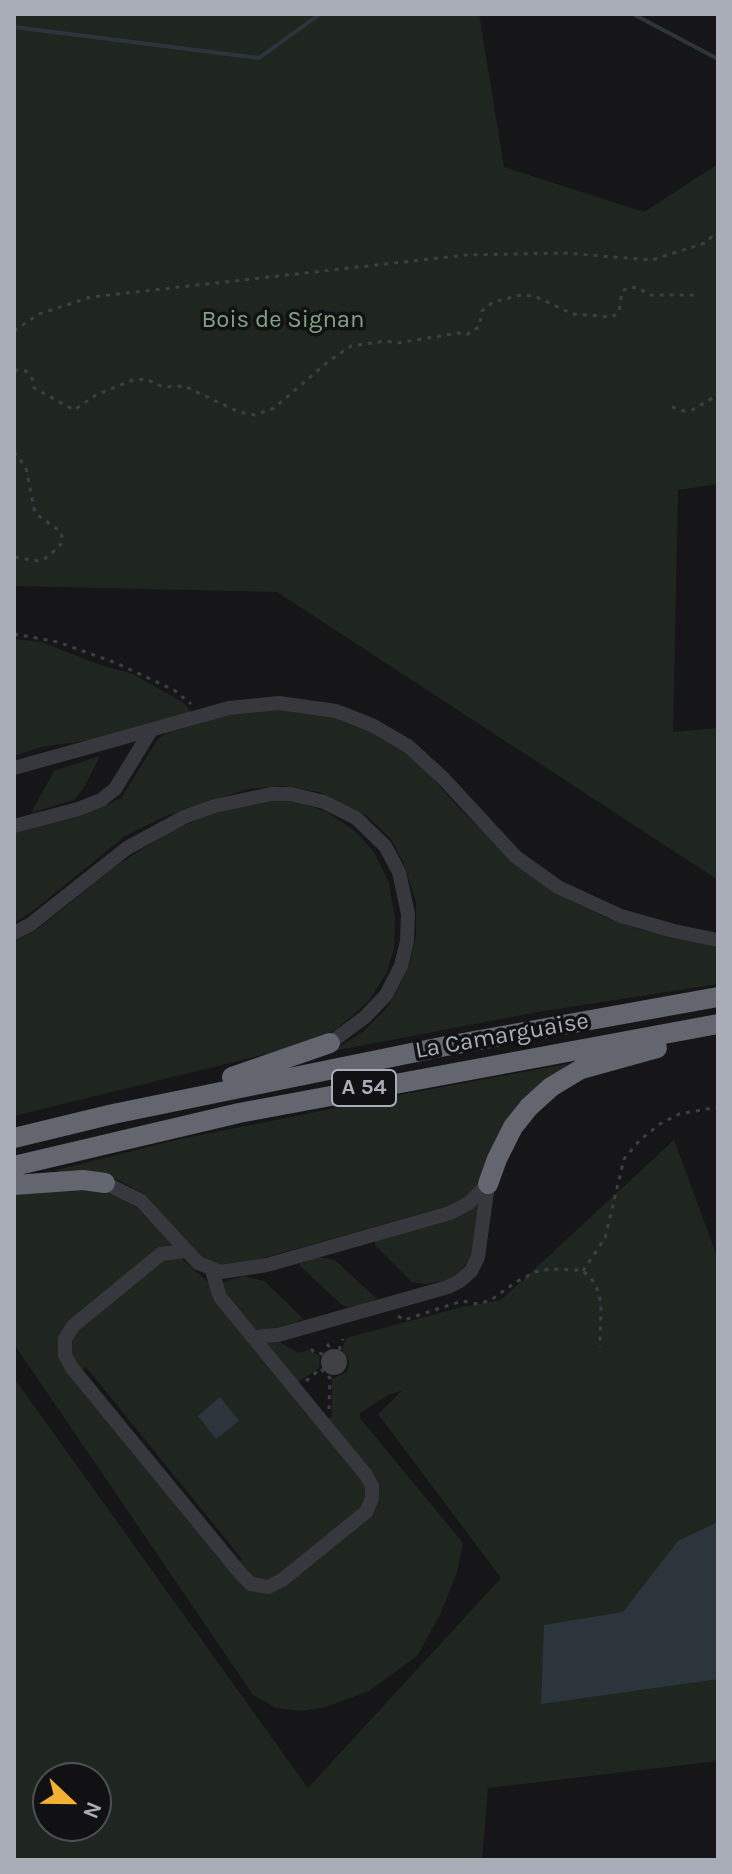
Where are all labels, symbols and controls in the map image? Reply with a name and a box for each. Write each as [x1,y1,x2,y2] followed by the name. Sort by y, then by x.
[201,306,365,334] park label: Bois de Signan
[413,1007,591,1065] street label: La Camarguaise
[332,1070,396,1106] road number: A 54
[32,1762,112,1842] north arrow
[77,1798,107,1822] text: N

